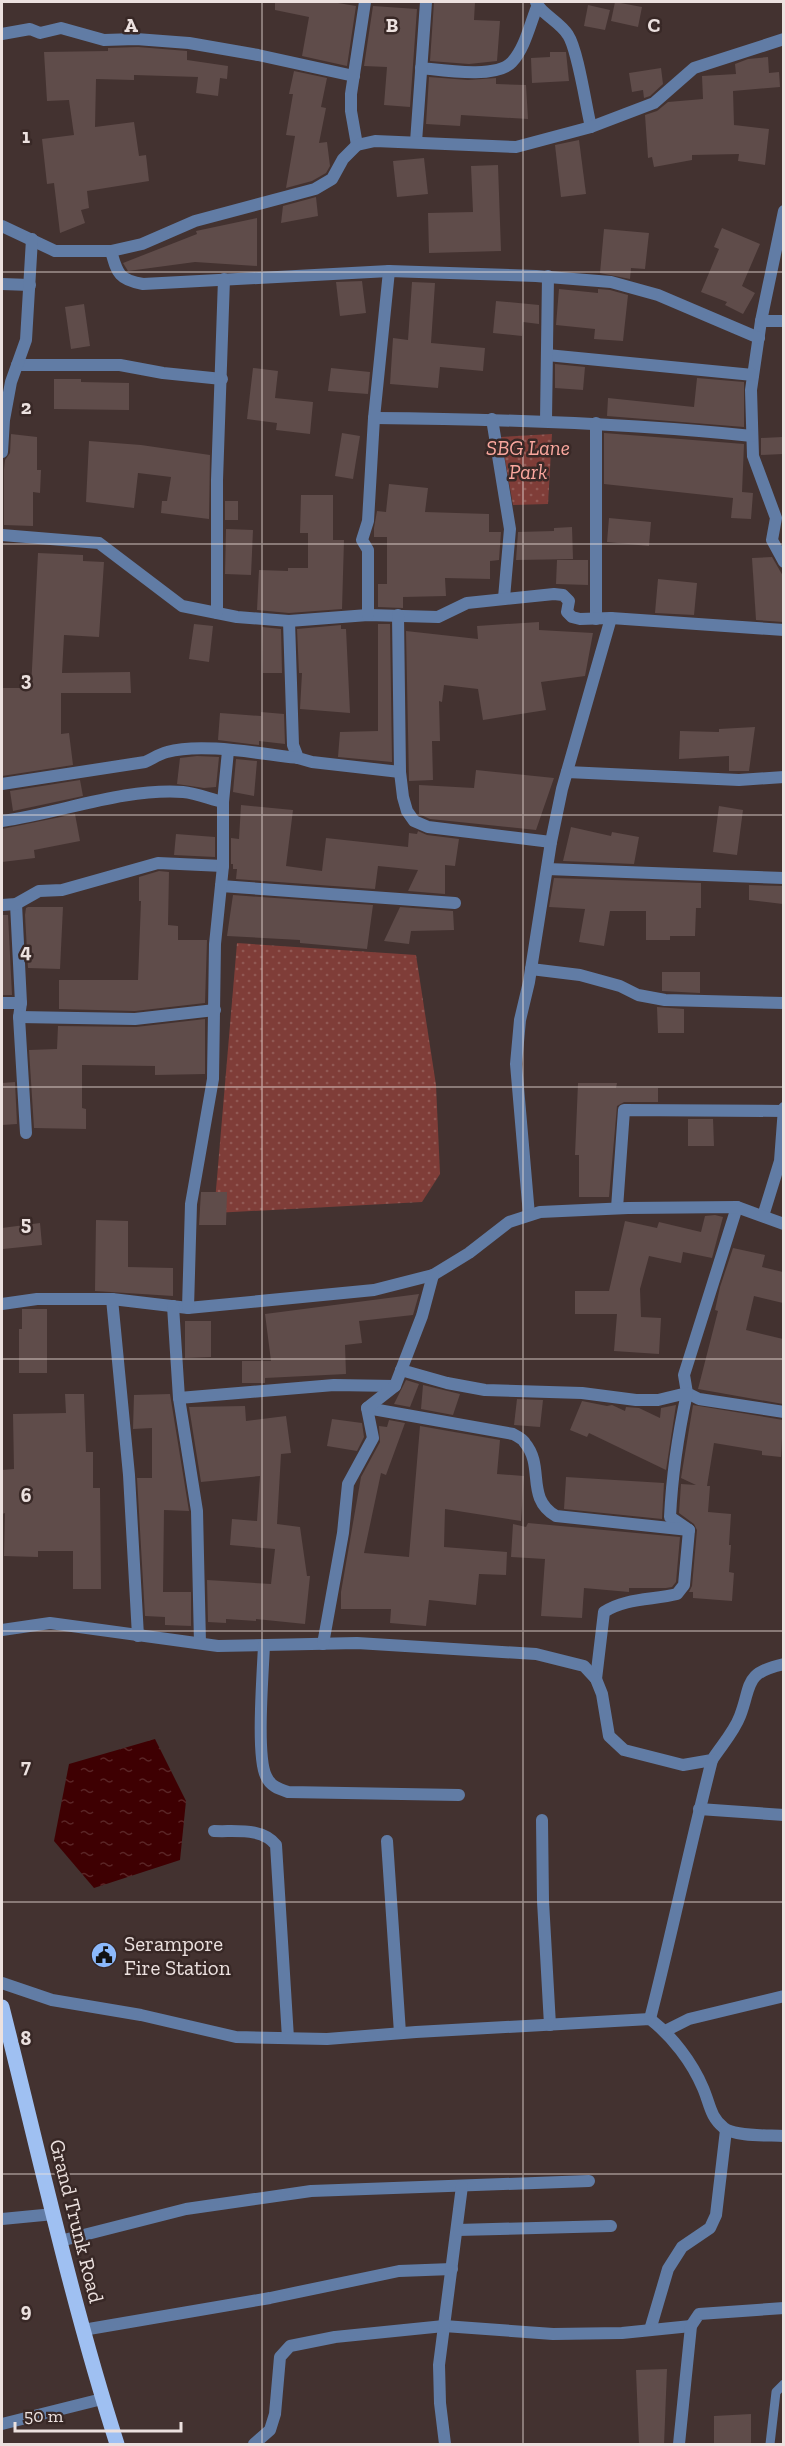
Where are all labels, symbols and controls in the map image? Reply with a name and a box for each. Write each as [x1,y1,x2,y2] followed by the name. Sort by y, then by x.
[124,13,138,37] text: A
[386,13,398,37] text: B
[648,13,661,37] text: C
[22,124,30,148] text: 1
[21,395,32,419] text: 2
[486,435,570,484] park label: SBG Lane Park
[21,667,32,691] text: 3
[20,939,32,963] text: 4
[21,1211,31,1235] text: 5
[21,1483,32,1507] text: 6
[21,1754,31,1778] text: 7
[124,1931,231,1980] place label: Serampore Fire Station
[89,1940,119,1970] public building icon: Serampore Fire Station
[21,2026,32,2050] text: 8
[45,2137,110,2306] street label: Grand Trunk Road
[21,2298,32,2322] text: 9
[15,2395,182,2433] scale bar
[24,2405,64,2427] text: 50 m

